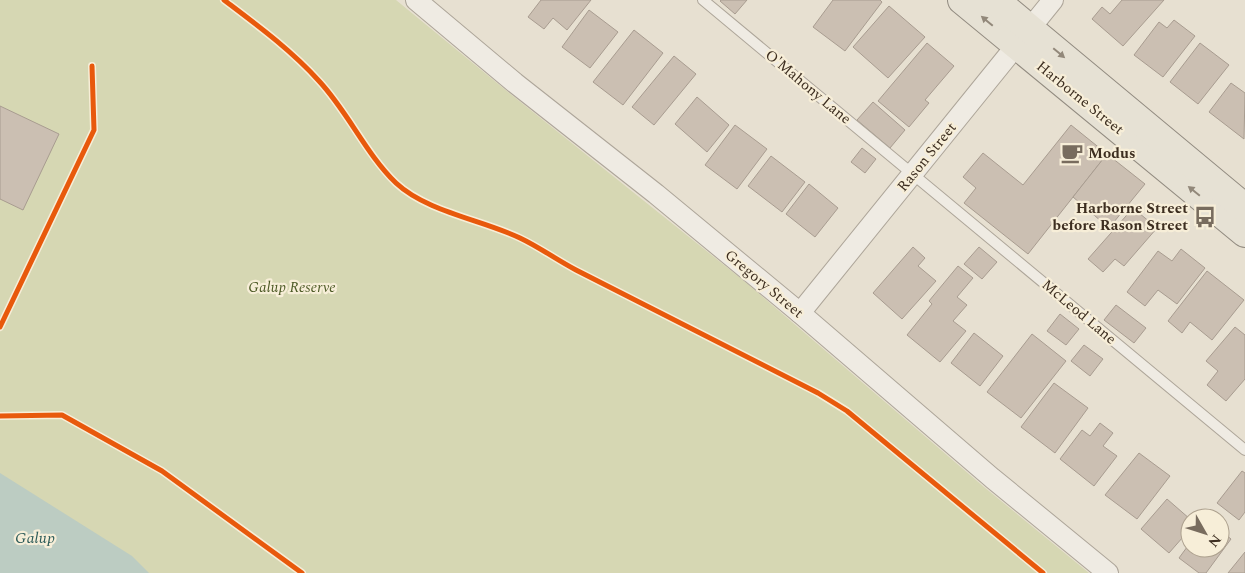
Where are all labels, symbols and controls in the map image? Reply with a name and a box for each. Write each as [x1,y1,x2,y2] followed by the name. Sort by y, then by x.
[981,15,994,26] one-way arrow
[760,44,856,130] street label: O'Mahony Lane
[1052,48,1065,59] one-way arrow
[1031,55,1129,141] street label: Harborne Street
[892,117,962,197] street label: Rason Street
[1059,140,1085,166] cafe icon: Modus
[1088,142,1136,165] place label: Modus
[1188,186,1200,197] one-way arrow
[1052,197,1188,237] place label: Harborne Street before Rason Street
[1192,204,1218,230] bus stop icon: Harborne Street before Rason Street
[719,244,809,324] street label: Gregory Street
[1037,274,1121,350] street label: McLeod Lane
[248,276,336,299] park label: Galup Reserve
[1180,508,1230,558] north arrow
[15,526,55,550] water label: Galup
[1203,530,1226,552] text: N

